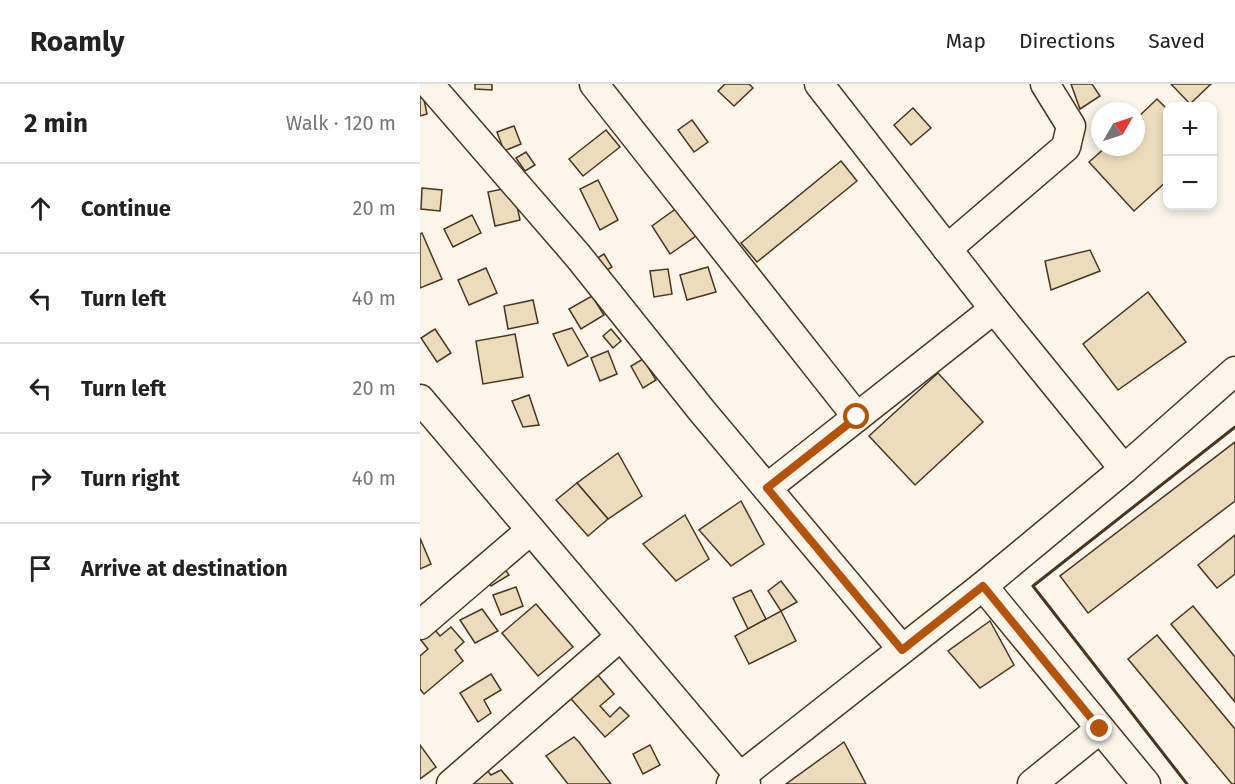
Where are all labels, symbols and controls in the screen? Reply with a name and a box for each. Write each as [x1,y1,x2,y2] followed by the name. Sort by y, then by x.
[30,25,124,58] text: Roamly
[946,28,986,54] text: Map
[1019,28,1115,54] text: Directions
[1148,28,1205,54] text: Saved
[1091,102,1145,156] north arrow
[1163,102,1217,210] map controls
[1163,102,1217,156] button: +
[24,108,88,139] text: 2 min
[286,111,396,135] text: Walk · 120 m
[1163,156,1217,210] button: −
[24,192,57,225] icon: ahead
[81,195,171,222] text: Continue
[353,196,396,220] text: 20 m
[24,282,57,315] icon: left
[81,285,166,312] text: Turn left
[352,286,396,310] text: 40 m
[24,372,57,405] icon: left
[81,375,166,402] text: Turn left
[353,376,396,400] text: 20 m
[843,403,869,429] route start
[24,462,57,495] icon: right
[81,465,180,492] text: Turn right
[352,466,396,490] text: 40 m
[24,552,57,585] icon: arrive
[81,555,288,582] text: Arrive at destination
[1086,715,1112,741] route end

